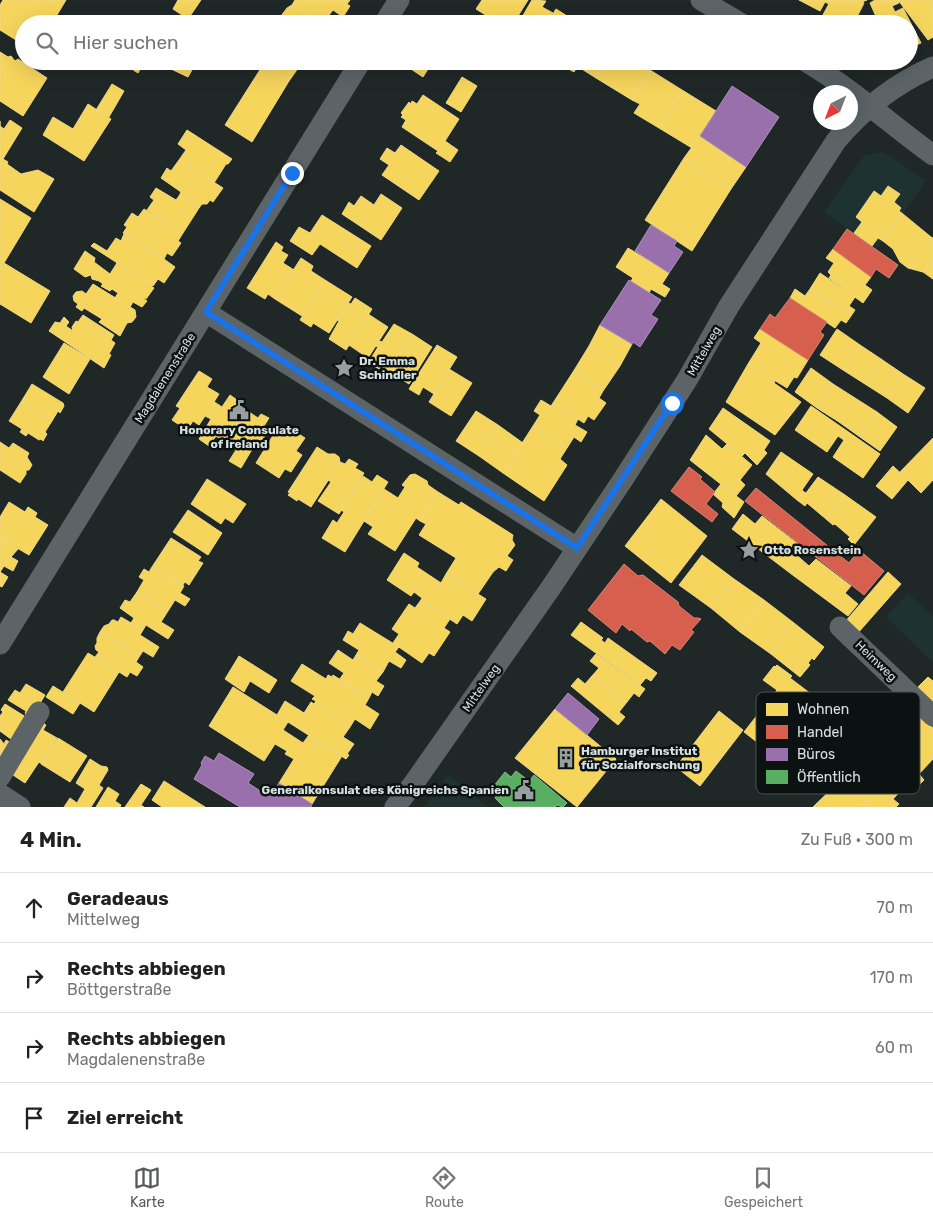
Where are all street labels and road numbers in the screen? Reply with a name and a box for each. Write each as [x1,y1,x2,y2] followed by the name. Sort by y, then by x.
[684,324,724,378] street label: Mittelweg
[132,330,199,426] street label: Magdalenenstraße
[852,638,900,684] street label: Heimweg
[460,662,502,714] street label: Mittelweg

